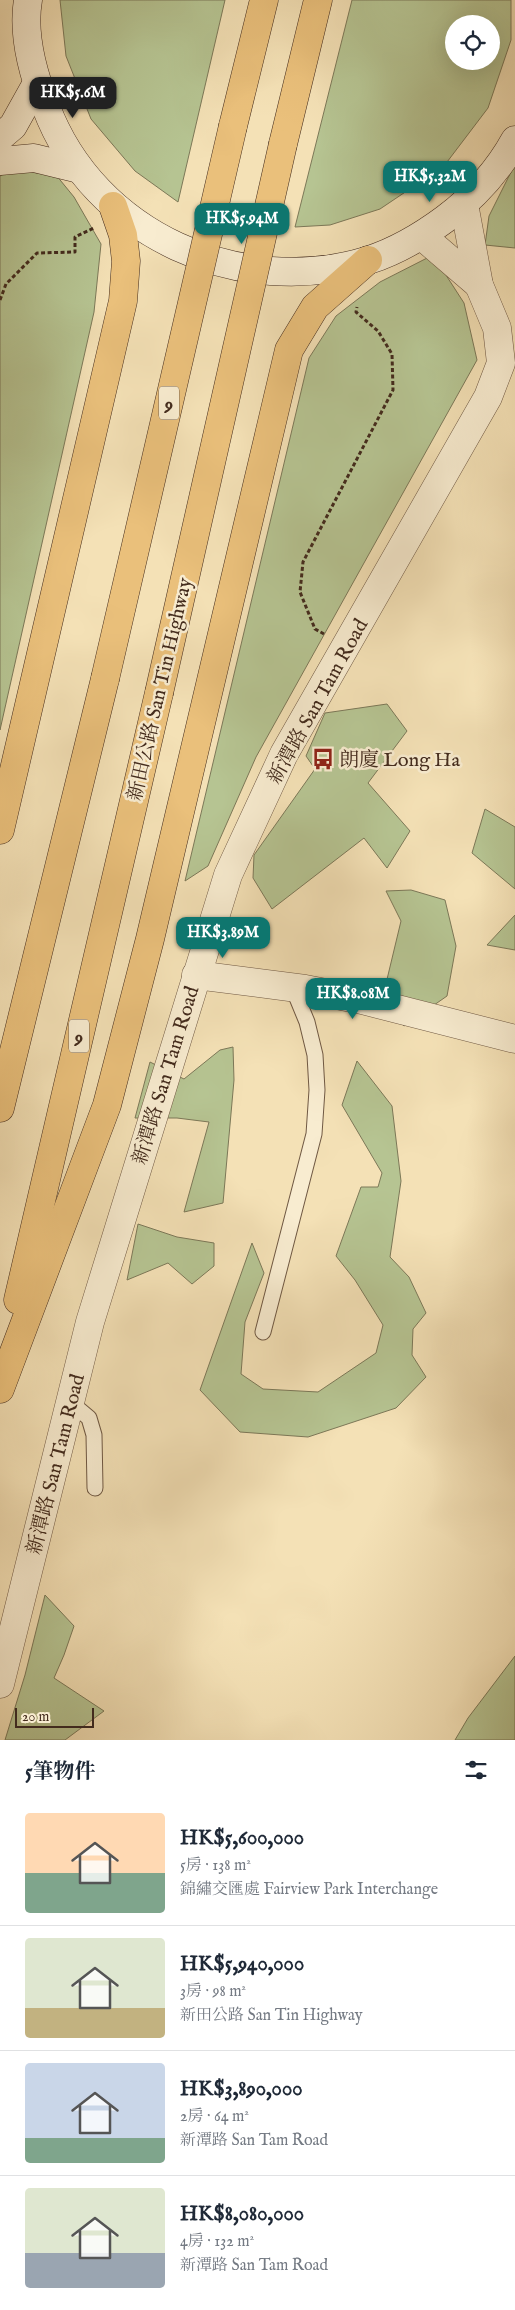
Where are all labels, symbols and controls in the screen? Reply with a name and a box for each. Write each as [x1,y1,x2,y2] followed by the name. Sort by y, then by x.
[445,15,500,70] map controls
[445,15,500,70] button: locate
[27,76,119,119] pin: HK$5.6M
[40,83,106,103] text: HK$5.6M
[378,160,482,203] pin: HK$5.32M
[394,167,466,187] text: HK$5.32M
[190,202,294,245] pin: HK$5.94M
[205,209,279,229] text: HK$5.94M
[159,386,179,419] road number: 9
[123,575,198,803] street label: 新田公路 San Tin Highway
[263,614,374,789] street label: 新潭路 San Tam Road
[310,746,336,772] bus stop icon: 朗廈 Long Ha
[339,748,461,773] place label: 朗廈 Long Ha
[171,916,275,959] pin: HK$3.89M
[187,923,259,943] text: HK$3.89M
[301,978,405,1020] pin: HK$8.08M
[127,983,206,1168] street label: 新潭路 San Tam Road
[316,984,390,1004] text: HK$8.08M
[69,1019,89,1052] road number: 9
[22,1371,91,1557] street label: 新潭路 San Tam Road
[15,1705,94,1728] scale bar
[22,1708,49,1726] text: 20 m
[462,1756,490,1784] icon: filters
[25,1759,96,1786] text: 5筆物件
[180,1825,304,1852] text: HK$5,600,000
[65,1833,125,1893] icon: home
[180,1856,251,1876] text: 5房 · 138 m²
[180,1880,438,1900] text: 錦繡交匯處 Fairview Park Interchange
[180,1951,304,1978] text: HK$5,940,000
[65,1958,125,2018] icon: home
[180,1982,246,2002] text: 3房 · 98 m²
[180,2006,363,2026] text: 新田公路 San Tin Highway
[180,2076,303,2103] text: HK$3,890,000
[65,2083,125,2143] icon: home
[180,2107,249,2127] text: 2房 · 64 m²
[180,2131,328,2151] text: 新潭路 San Tam Road
[180,2201,304,2228] text: HK$8,080,000
[65,2208,125,2268] icon: home
[180,2232,254,2252] text: 4房 · 132 m²
[180,2256,328,2276] text: 新潭路 San Tam Road

